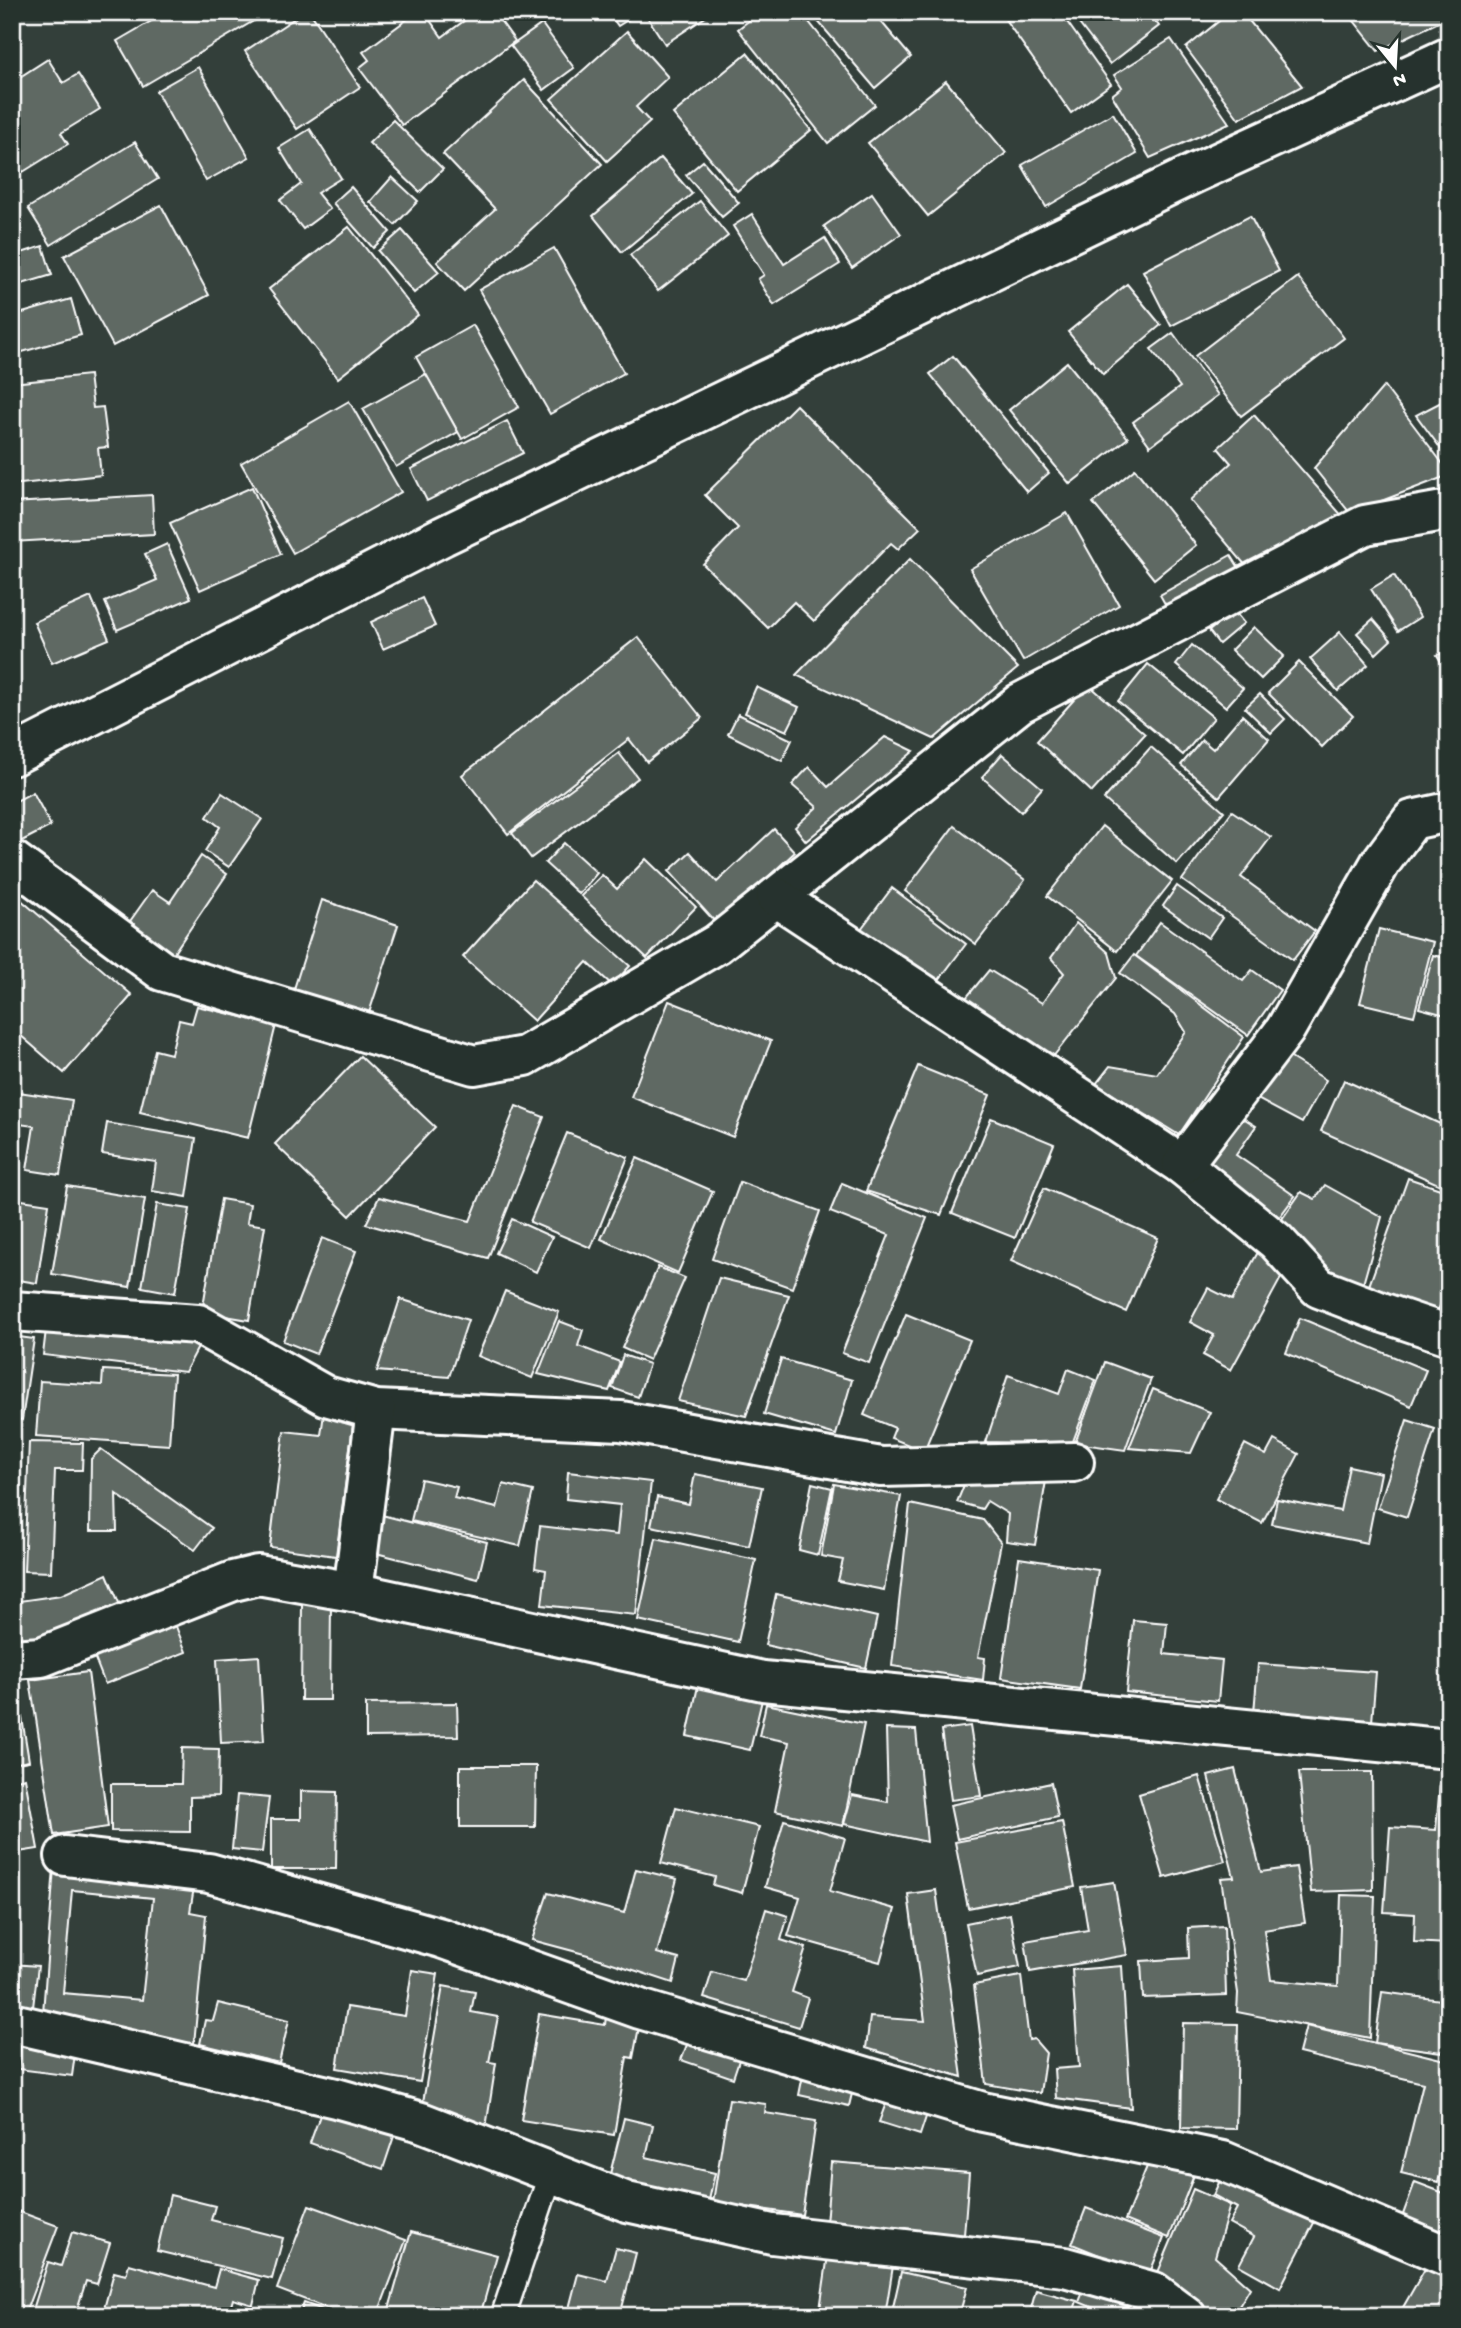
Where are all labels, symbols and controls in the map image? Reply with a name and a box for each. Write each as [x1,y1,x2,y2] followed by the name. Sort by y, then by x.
[1360,32,1430,102] north arrow
[1390,66,1409,92] text: N

